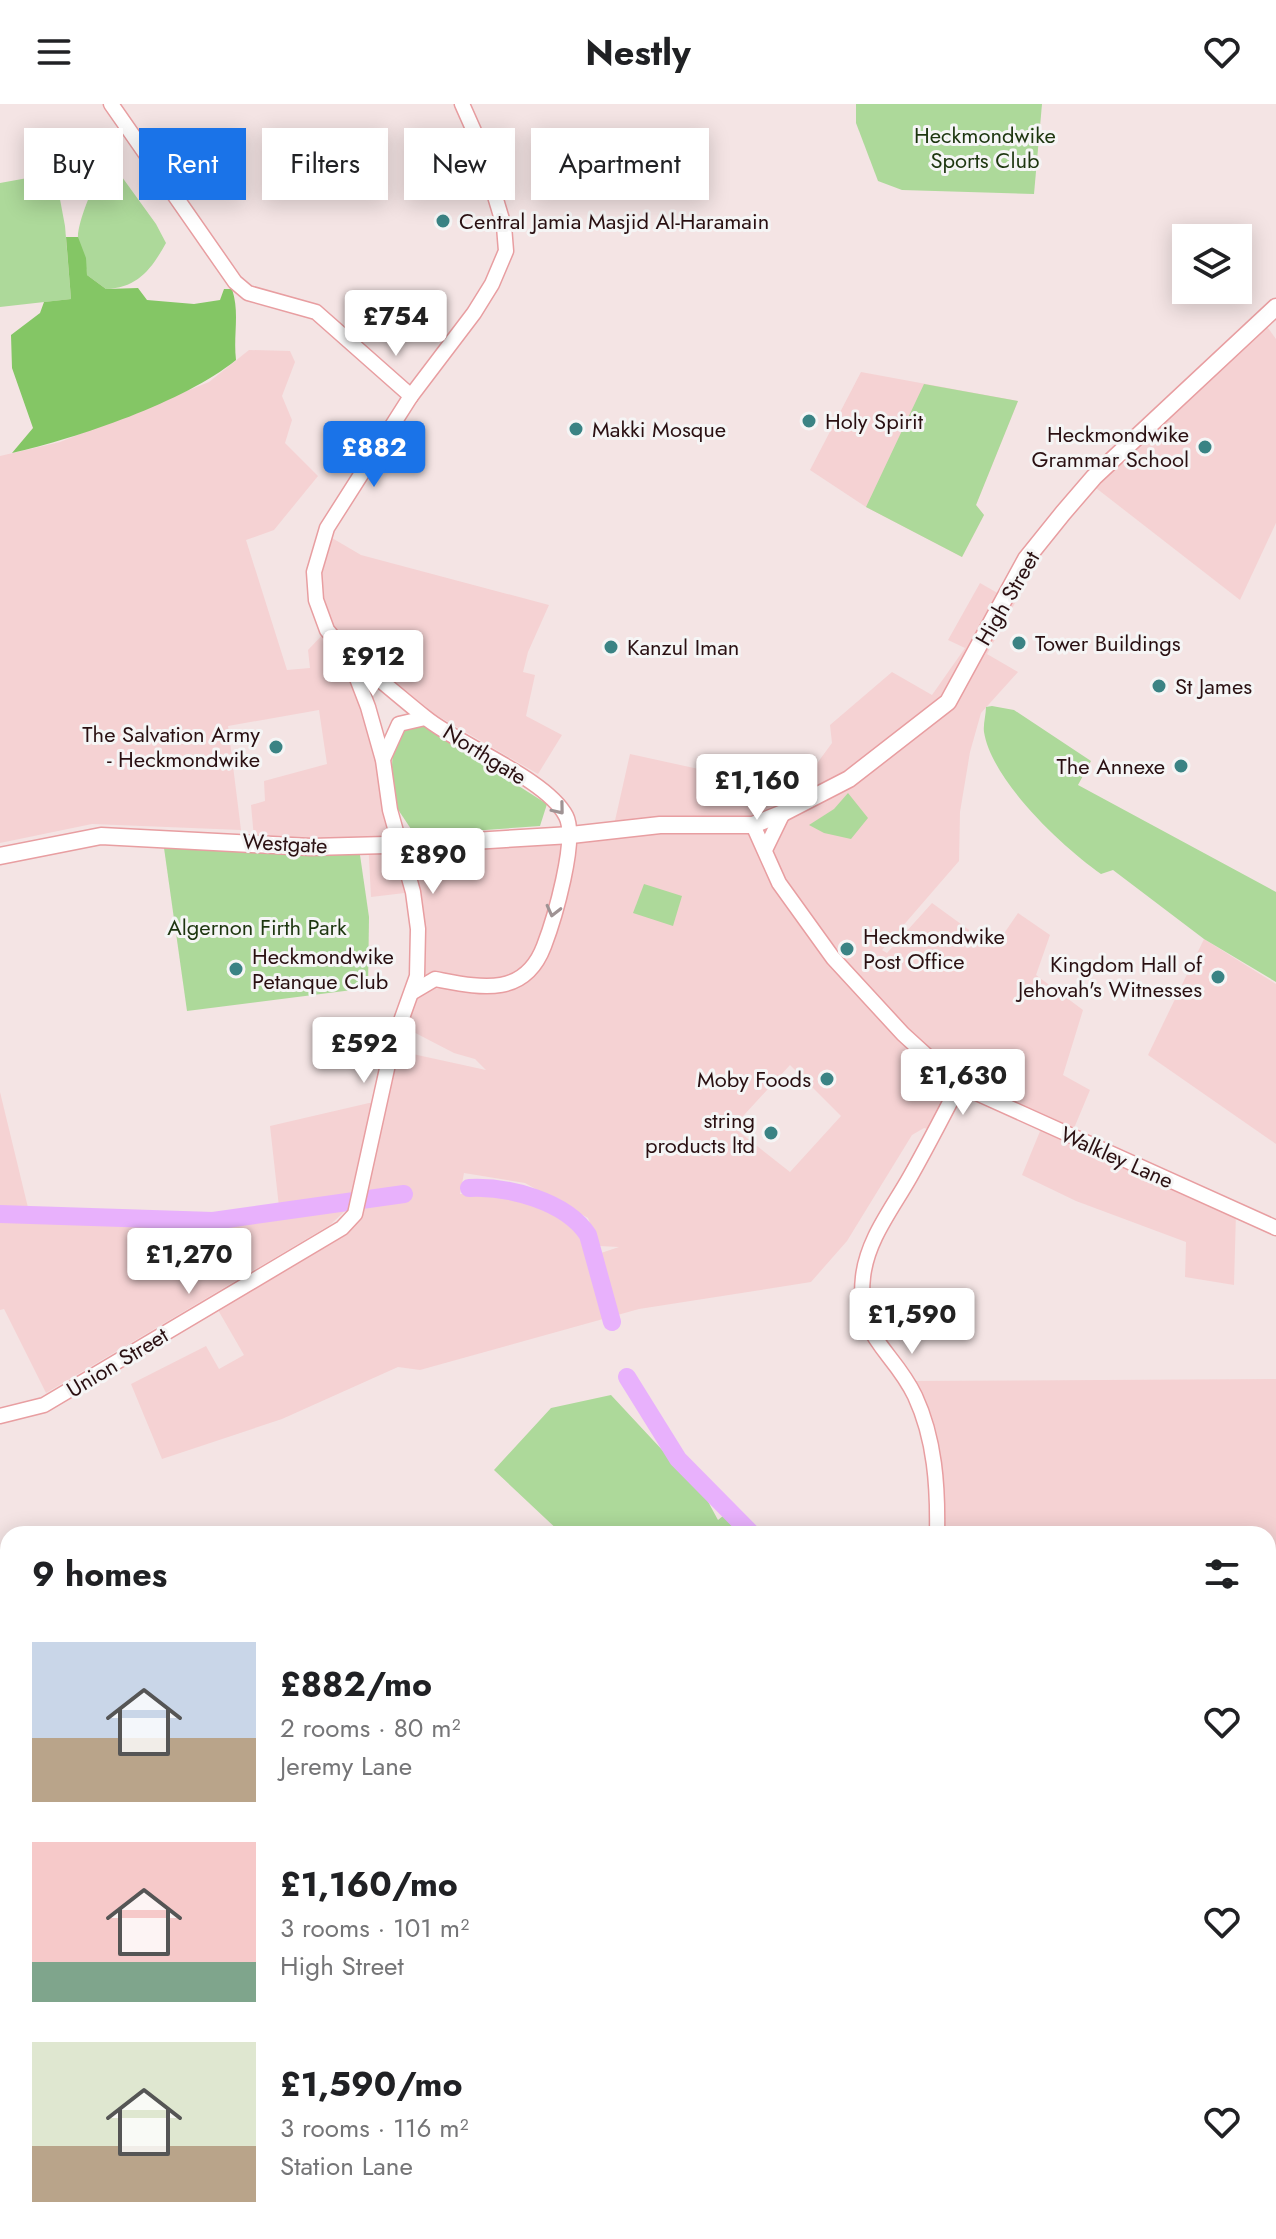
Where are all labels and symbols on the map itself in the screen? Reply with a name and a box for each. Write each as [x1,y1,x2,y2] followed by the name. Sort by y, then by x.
[914,119,1056,176] park label: Heckmondwike Sports Club
[459,205,769,237] place label: Central Jamia Masjid Al-Haramain
[434,212,452,230] marker: Central Jamia Masjid Al-Haramain
[349,290,443,358] pin: £754
[825,405,924,437] place label: Holy Spirit
[800,412,818,430] marker: Holy Spirit
[592,413,726,445] place label: Makki Mosque
[1032,418,1189,475] place label: Heckmondwike Grammar School
[567,420,585,438] marker: Makki Mosque
[327,421,421,489] pin: £882
[1196,438,1214,456] marker: Heckmondwike Grammar School
[967,544,1047,651] street label: High Street
[1035,627,1181,659] place label: Tower Buildings
[326,630,420,698] pin: £912
[627,631,739,663] place label: Kanzul Iman
[1010,634,1028,652] marker: Tower Buildings
[602,638,620,656] marker: Kanzul Iman
[1175,670,1252,702] place label: St James
[1150,677,1168,695] marker: St James
[437,716,533,792] street label: Northgate
[82,718,260,775] place label: The Salvation Army - Heckmondwike
[267,738,285,756] marker: The Salvation Army - Heckmondwike
[1056,750,1165,782] place label: The Annexe
[692,754,822,822] pin: £1,160
[1172,757,1190,775] marker: The Annexe
[549,800,563,815] one-way arrow
[242,825,328,861] street label: Westgate
[386,828,480,896] pin: £890
[546,904,563,918] one-way arrow
[167,911,347,943] park label: Algernon Firth Park
[863,920,1005,977] place label: Heckmondwike Post Office
[252,940,394,997] place label: Heckmondwike Petanque Club
[838,940,856,958] marker: Heckmondwike Post Office
[1015,948,1203,1005] place label: Kingdom Hall of Jehovah's Witnesses
[227,960,245,978] marker: Heckmondwike Petanque Club
[1209,968,1227,986] marker: Kingdom Hall of Jehovah's Witnesses
[317,1017,411,1085] pin: £592
[898,1049,1028,1117] pin: £1,630
[697,1063,811,1095] place label: Moby Foods
[818,1070,836,1088] marker: Moby Foods
[645,1104,755,1161] place label: string products ltd
[1055,1118,1179,1196] street label: Walkley Lane
[762,1124,780,1142] marker: string products ltd
[124,1228,254,1296] pin: £1,270
[847,1288,977,1356] pin: £1,590
[60,1319,175,1405] street label: Union Street

